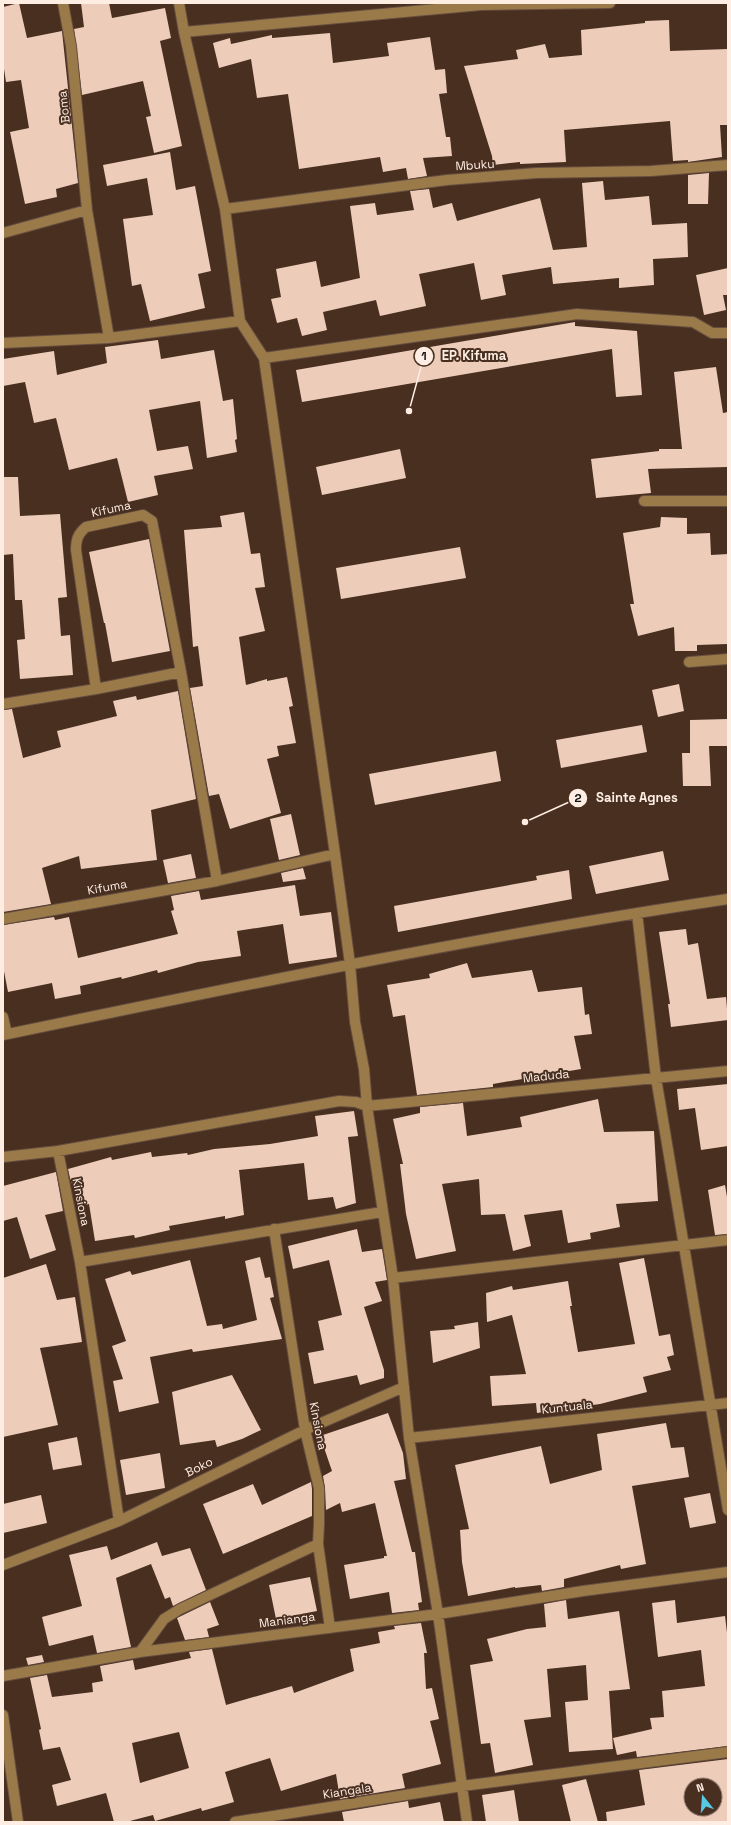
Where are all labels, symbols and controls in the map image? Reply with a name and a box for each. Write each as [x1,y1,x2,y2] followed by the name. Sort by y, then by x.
[54,90,74,124] street label: Boma
[455,156,495,174] street label: Mbuku
[414,343,515,368] callout: EP. Kifuma
[442,347,507,364] text: EP. Kifuma
[421,348,427,364] text: 1
[90,497,132,521] street label: Kifuma
[568,785,686,810] callout: Sainte Agnes
[596,789,678,806] text: Sainte Agnes
[574,790,582,806] text: 2
[86,876,128,898] street label: Kifuma
[522,1066,570,1086] street label: Maduda
[69,1177,94,1227] street label: Kinsiona
[541,1396,593,1418] street label: Kuntuala
[306,1401,331,1451] street label: Kinsiona
[183,1453,215,1481] street label: Boko
[258,1609,316,1631] street label: Manianga
[683,1777,723,1817] north arrow
[322,1779,373,1803] street label: Kiangala
[695,1780,706,1795] text: N

